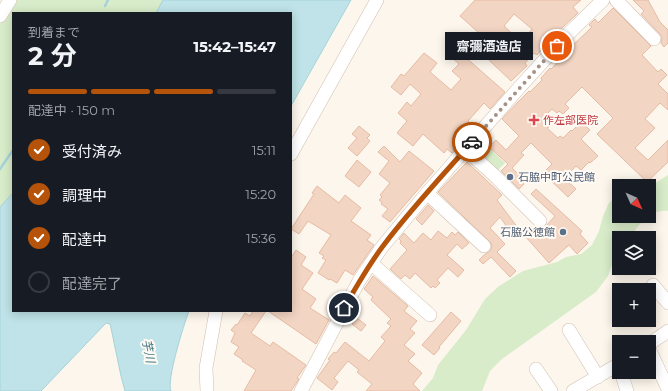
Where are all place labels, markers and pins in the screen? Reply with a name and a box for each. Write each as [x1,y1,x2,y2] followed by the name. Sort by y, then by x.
[540,29,574,63] pin
[445,32,533,60] callout: 齋彌酒造店
[543,113,598,127] place label: 作左部医院
[528,114,540,126] marker: 作左部医院
[518,170,595,184] place label: 石脇中町公民館
[505,172,515,182] marker: 石脇中町公民館
[500,225,555,239] place label: 石脇公徳館
[558,227,568,237] marker: 石脇公徳館
[327,291,361,325] pin

